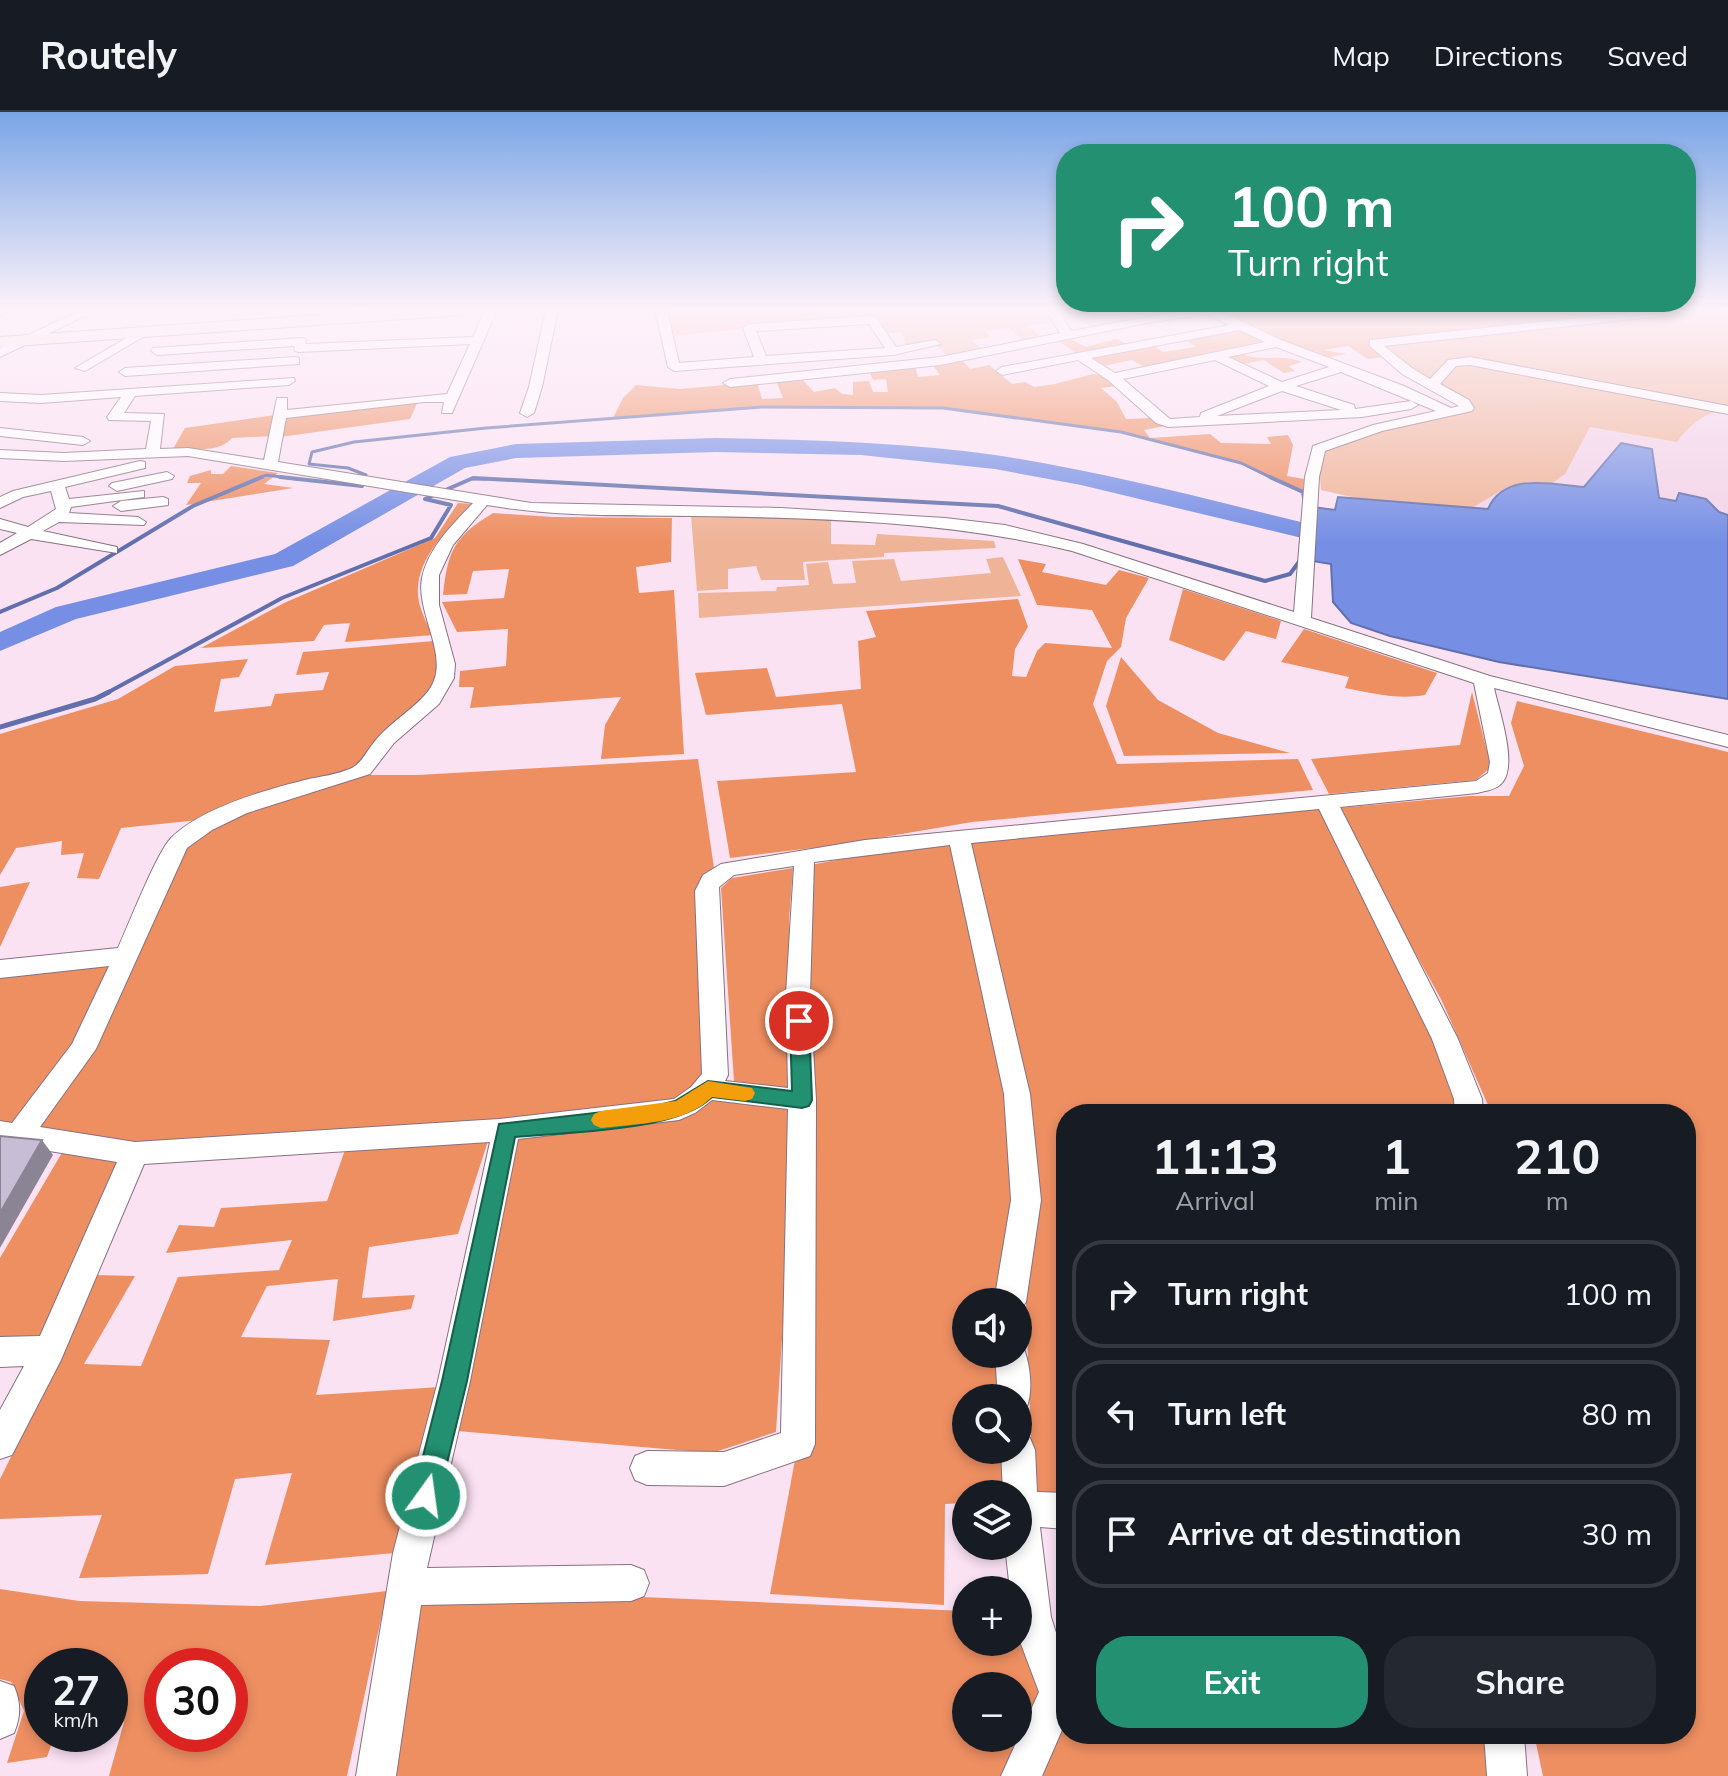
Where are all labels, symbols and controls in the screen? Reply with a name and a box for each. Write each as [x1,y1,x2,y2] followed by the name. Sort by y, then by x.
[40,31,177,79] text: Routely
[1332,38,1390,73] text: Map
[1434,38,1563,73] text: Directions
[1607,38,1688,73] text: Saved
[1228,171,1395,241] text: 100 m
[1096,176,1200,280] icon: right
[1228,240,1389,285] text: Turn right
[765,987,833,1055] pin
[777,999,821,1043] icon: arrive
[1152,1126,1279,1186] text: 11:13
[1382,1126,1411,1186] text: 1
[1514,1126,1600,1186] text: 210
[1175,1184,1255,1217] text: Arrival
[1374,1184,1418,1217] text: min
[1546,1184,1569,1217] text: m
[1100,1272,1144,1316] icon: right
[1168,1275,1308,1313] text: Turn right
[1564,1275,1652,1313] text: 100 m
[952,1288,1032,1752] map controls
[952,1288,1032,1368] button: sound
[952,1384,1032,1464] button: search
[1100,1392,1144,1436] icon: left
[1168,1395,1286,1433] text: Turn left
[1582,1395,1652,1433] text: 80 m
[384,1454,468,1538] position arrow
[952,1480,1032,1560] button: layers
[1100,1512,1144,1556] icon: arrive
[1168,1515,1462,1553] text: Arrive at destination
[1582,1515,1652,1553] text: 30 m
[952,1576,1032,1656] button: +
[1096,1636,1368,1728] button: Exit
[1384,1636,1656,1728] button: Share
[144,1648,248,1752] speed limit sign: 30
[52,1665,100,1715] text: 27
[952,1672,1032,1752] button: −
[53,1707,99,1732] text: km/h

